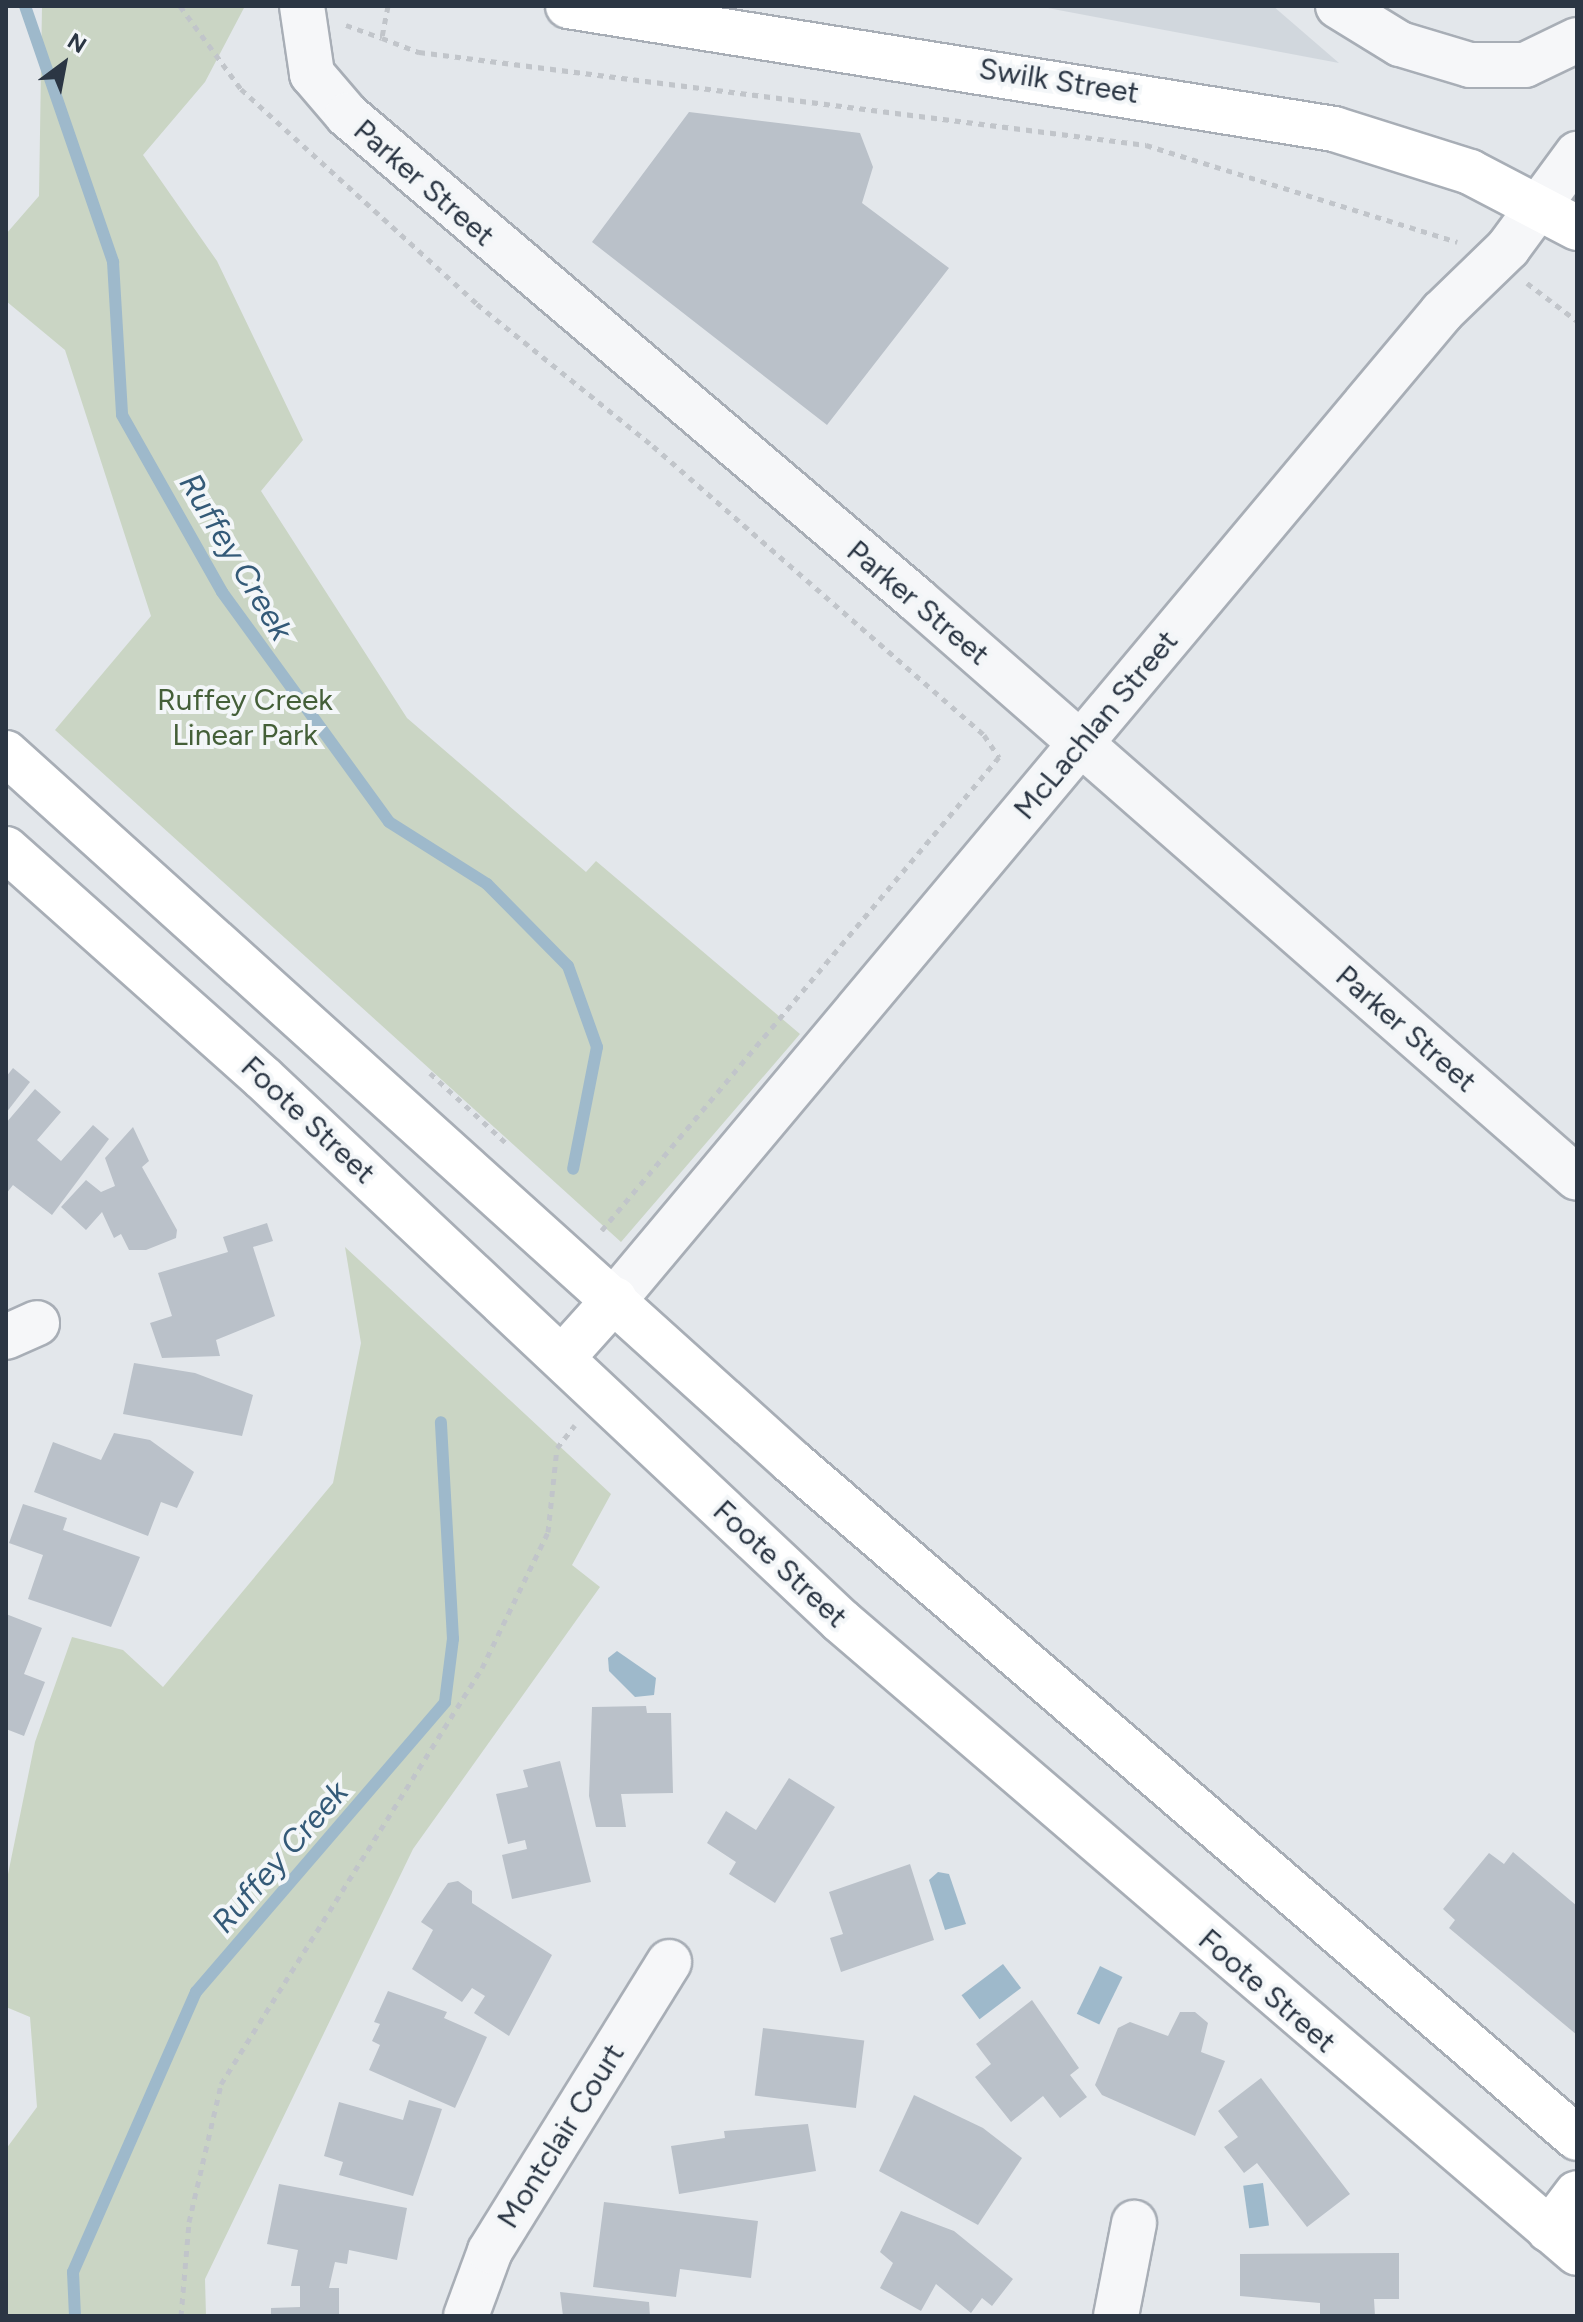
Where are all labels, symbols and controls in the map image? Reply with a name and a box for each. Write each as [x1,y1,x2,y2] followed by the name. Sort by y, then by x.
[24,24,104,104] north arrow
[63,27,91,59] text: N
[976,51,1142,111] street label: Swilk Street
[346,112,502,254] street label: Parker Street
[171,467,301,647] water label: Ruffey Creek
[840,533,996,673] street label: Parker Street
[1007,623,1185,827] street label: McLachlan Street
[157,682,333,752] park label: Ruffey Creek Linear Park
[1328,958,1484,1100] street label: Parker Street
[234,1049,382,1191] street label: Foote Street
[706,1493,854,1635] street label: Foote Street
[204,1773,356,1941] water label: Ruffey Creek
[1191,1922,1343,2060] street label: Foote Street
[490,2037,632,2235] street label: Montclair Court

